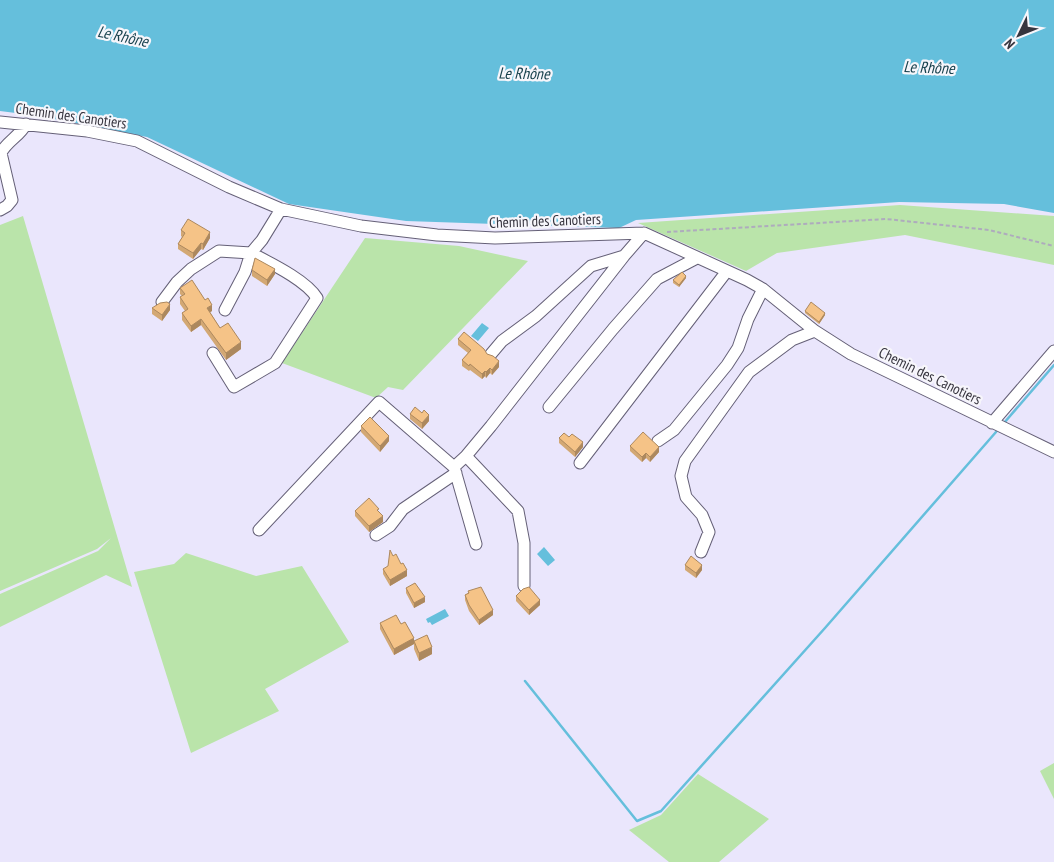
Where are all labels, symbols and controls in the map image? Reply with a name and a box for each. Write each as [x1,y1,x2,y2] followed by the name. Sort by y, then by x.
[994,10,1044,60] north arrow
[96,21,151,51] water label: Le Rhône
[1000,35,1019,53] text: N
[903,56,956,78] water label: Le Rhône
[498,63,551,83] water label: Le Rhône
[14,98,128,133] street label: Chemin des Canotiers
[489,209,601,232] street label: Chemin des Canotiers
[876,342,985,409] street label: Chemin des Canotiers

